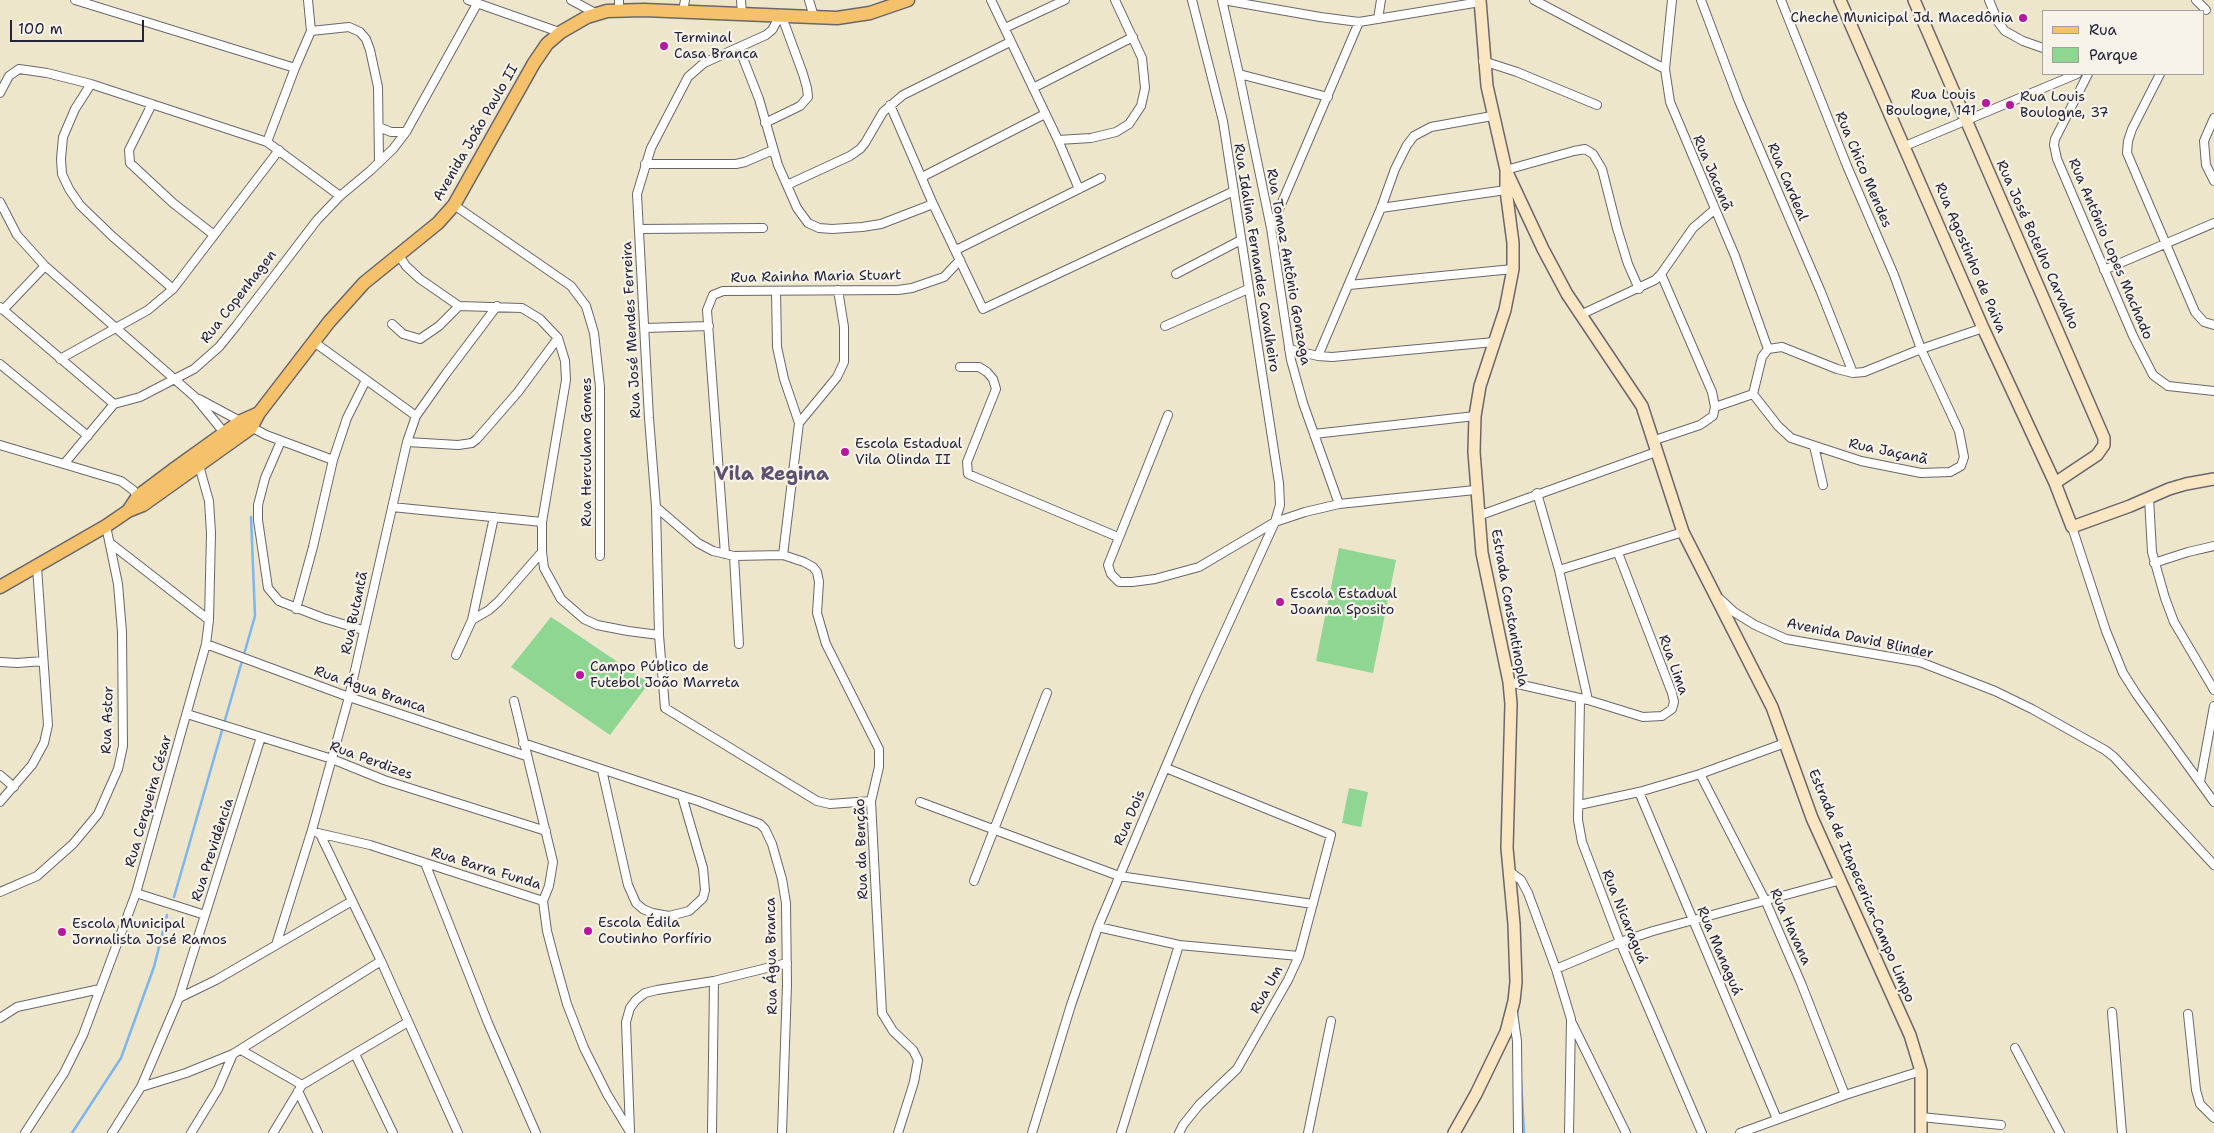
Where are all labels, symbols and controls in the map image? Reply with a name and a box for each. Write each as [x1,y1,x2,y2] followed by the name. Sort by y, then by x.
[12,10,146,42] scale bar
[1791,10,2013,26] place label: Cheche Municipal Jd. Macedônia
[2042,10,2204,75] legend
[2017,12,2029,24] marker: Cheche Municipal Jd. Macedônia
[18,19,63,39] text: 100 m
[2089,20,2117,40] text: Rua
[674,30,758,62] place label: Terminal Casa Branca
[658,40,670,52] marker: Terminal Casa Branca
[2089,45,2138,65] text: Parque
[430,62,522,204] street label: Avenida João Paulo II
[1886,87,1976,120] place label: Rua Louis Boulogne, 141
[2020,89,2109,121] place label: Rua Louis Boulogne, 37
[1980,97,1992,109] marker: Rua Louis Boulogne, 141
[2004,99,2016,111] marker: Rua Louis Boulogne, 37
[1831,109,1895,231] street label: Rua Chico Mendes
[1689,133,1735,213] street label: Rua Jacanã
[1763,140,1811,224] street label: Rua Cardeal
[1230,142,1282,374] street label: Rua Idalina Fernandes Cavalheiro
[2064,156,2156,342] street label: Rua Antônio Lopes Machado
[1992,158,2082,332] street label: Rua José Botelho Carvalho
[1262,167,1314,367] street label: Rua Tomaz Antônio Gonzaga
[1931,180,2009,336] street label: Rua Agostinho de Paiva
[619,241,645,419] street label: Rua José Mendes Ferreira
[197,247,281,347] street label: Rua Copenhagen
[731,267,901,287] street label: Rua Rainha Maria Stuart
[579,377,595,527] street label: Rua Herculano Gomes
[1847,435,1929,469] street label: Rua Jaçanã
[855,436,962,468] place label: Escola Estadual Vila Olinda II
[839,446,851,458] marker: Escola Estadual Vila Olinda II
[715,464,829,486] district label: Vila Regina
[1487,528,1531,688] street label: Estrada Constantinopla
[338,570,372,656] street label: Rua Butantã
[1290,586,1397,618] place label: Escola Estadual Joanna Sposito
[1274,596,1286,608] marker: Escola Estadual Joanna Sposito
[1785,615,1935,663] street label: Avenida David Blinder
[1654,633,1692,697] street label: Rua Lima
[590,659,739,692] place label: Campo Público de Futebol João Marreta
[312,663,428,717] street label: Rua Água Branca
[574,669,586,681] marker: Campo Público de Futebol João Marreta
[98,686,118,754] street label: Rua Astor
[122,733,176,869] street label: Rua Cerqueira César
[327,738,415,784] street label: Rua Perdizes
[1804,767,1918,1005] street label: Estrada de Itapecerica-Campo Limpo
[1111,788,1149,848] street label: Rua Dois
[188,796,238,904] street label: Rua Previdência
[852,798,872,900] street label: Rua da Benção
[429,844,543,894] street label: Rua Barra Funda
[1598,868,1650,966] street label: Rua Nicaraguá
[1766,886,1814,968] street label: Rua Havana
[763,897,781,1015] street label: Rua Água Branca
[1693,904,1745,998] street label: Rua Managuá
[598,915,712,948] place label: Escola Édila Coutinho Porfírio
[72,916,227,949] place label: Escola Municipal Jornalista José Ramos
[582,925,594,937] marker: Escola Édila Coutinho Porfírio
[56,926,68,938] marker: Escola Municipal Jornalista José Ramos
[1247,963,1287,1017] street label: Rua Um

